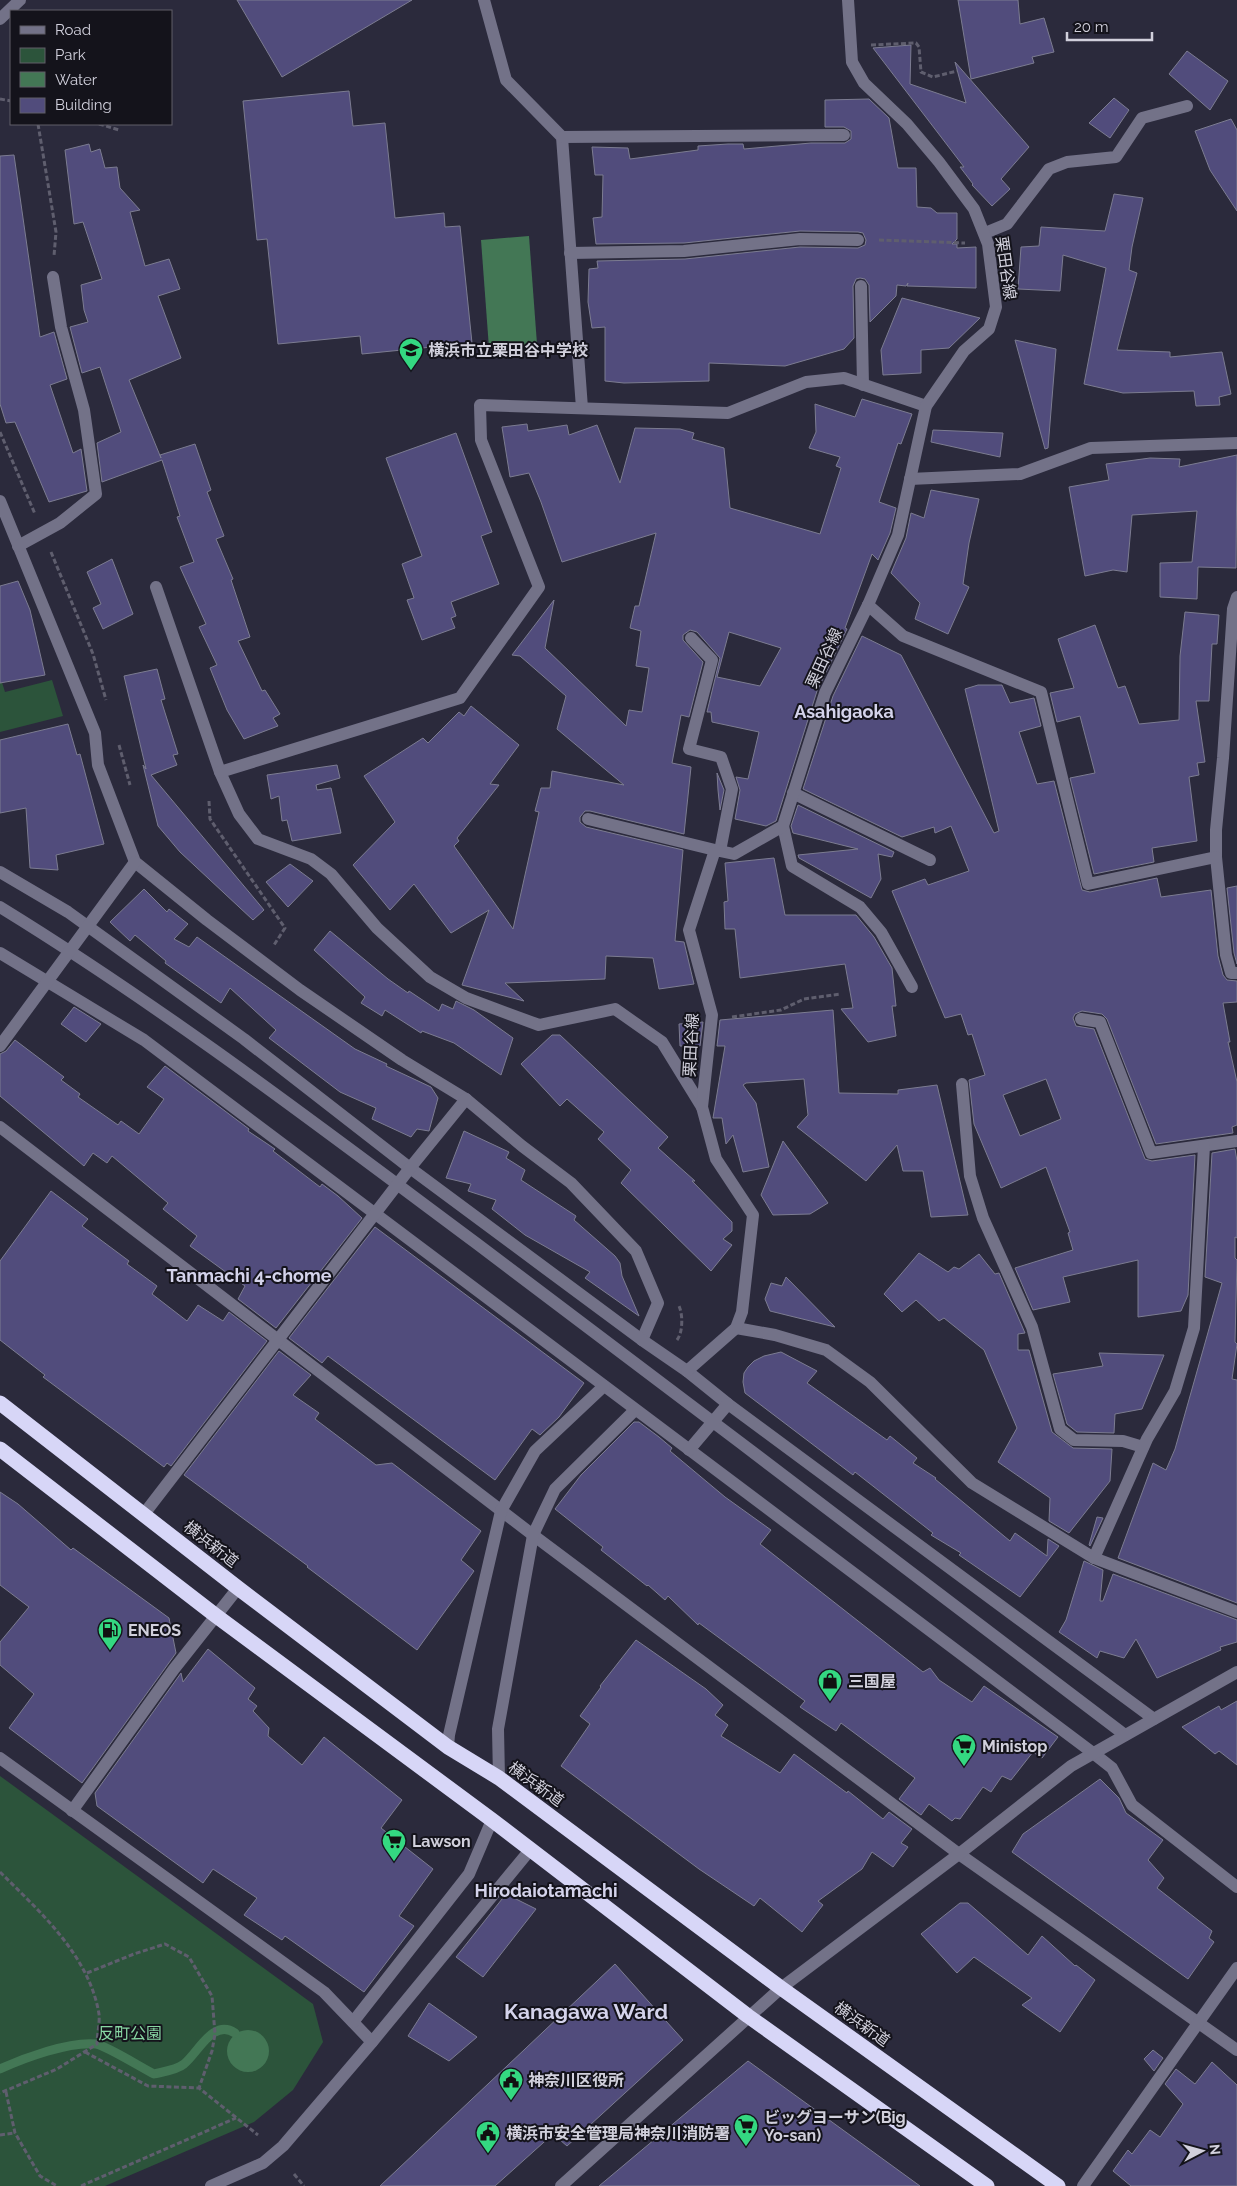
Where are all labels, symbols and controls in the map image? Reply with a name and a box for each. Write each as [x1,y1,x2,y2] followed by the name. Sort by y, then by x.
[10,10,172,125] legend
[1067,10,1152,42] scale bar
[1074,18,1109,36] text: 20 m
[55,21,91,39] text: Road
[55,46,86,64] text: Park
[55,71,98,89] text: Water
[55,96,112,114] text: Building
[992,235,1020,301] street label: 栗田谷線
[398,337,424,371] school or university icon: 横浜市立栗田谷中学校
[428,341,588,360] place label: 横浜市立栗田谷中学校
[802,625,846,691] street label: 栗田谷線
[794,701,894,722] district label: Asahigaoka
[680,1013,702,1077] street label: 栗田谷線
[166,1265,332,1286] district label: Tanmachi 4-chome
[180,1517,242,1571] street label: 横浜新道
[97,1617,123,1651] fuel station icon: ENEOS
[128,1621,181,1640] place label: ENEOS
[817,1668,843,1702] shop icon: 三国屋
[848,1672,896,1691] place label: 三国屋
[951,1733,977,1767] supermarket icon: Ministop
[982,1737,1047,1756] place label: Ministop
[505,1758,567,1810] street label: 横浜新道
[381,1828,407,1862] supermarket icon: Lawson
[412,1832,471,1851] place label: Lawson
[475,1880,618,1901] district label: Hirodaiotamachi
[831,1998,893,2050] street label: 横浜新道
[504,1999,668,2024] district label: Kanagawa Ward
[98,2024,162,2043] park label: 反町公園
[498,2067,524,2101] public building icon: 神奈川区役所
[528,2071,624,2090] place label: 神奈川区役所
[764,2108,906,2145] place label: ビッグヨーサン(Big Yo-san)
[733,2113,759,2147] supermarket icon: ビッグヨーサン(Big Yo-san)
[475,2120,501,2154] public building icon: 横浜市安全管理局神奈川消防署
[506,2124,730,2143] place label: 横浜市安全管理局神奈川消防署
[1177,2126,1227,2176] north arrow
[1206,2143,1223,2156] text: N

